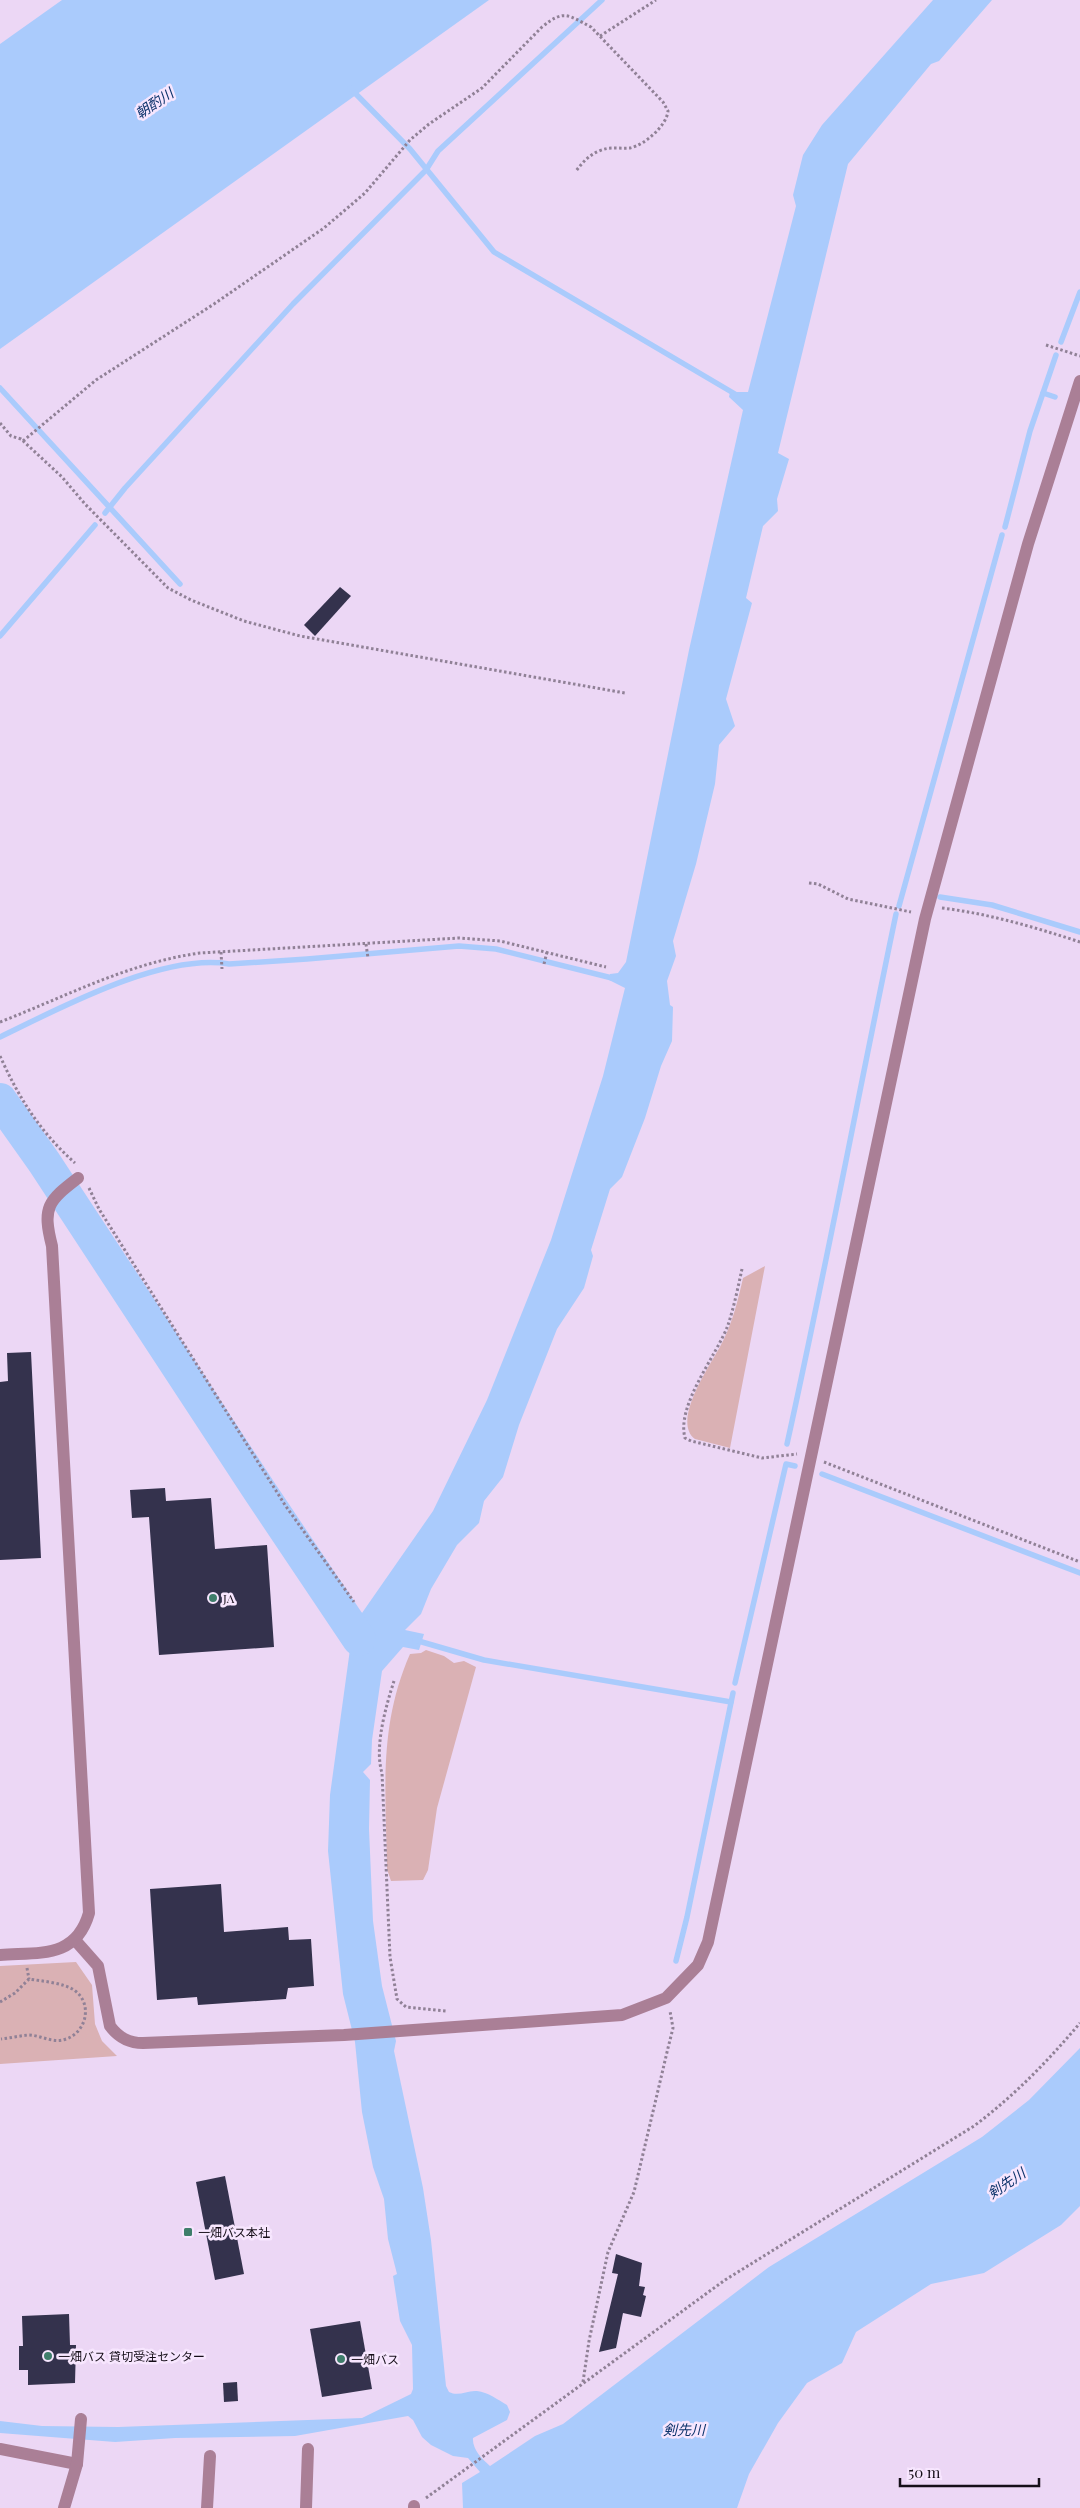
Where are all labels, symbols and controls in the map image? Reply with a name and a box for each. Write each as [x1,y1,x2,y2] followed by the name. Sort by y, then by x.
[131,82,178,123] water label: 朝酌川
[222,1590,235,1606] place label: JA
[207,1592,219,1604] marker: JA
[983,2162,1030,2203] water label: 剣先川
[198,2224,270,2240] place label: 一畑バス本社
[182,2226,194,2238] marker: 一畑バス本社
[58,2348,205,2364] place label: 一畑バス 貸切受注センター
[42,2350,54,2362] marker: 一畑バス 貸切受注センター
[351,2351,399,2367] place label: 一畑バス
[335,2353,347,2365] marker: 一畑バス
[663,2420,707,2439] water label: 剣先川
[900,2456,1039,2488] scale bar
[908,2462,941,2482] text: 50 m

